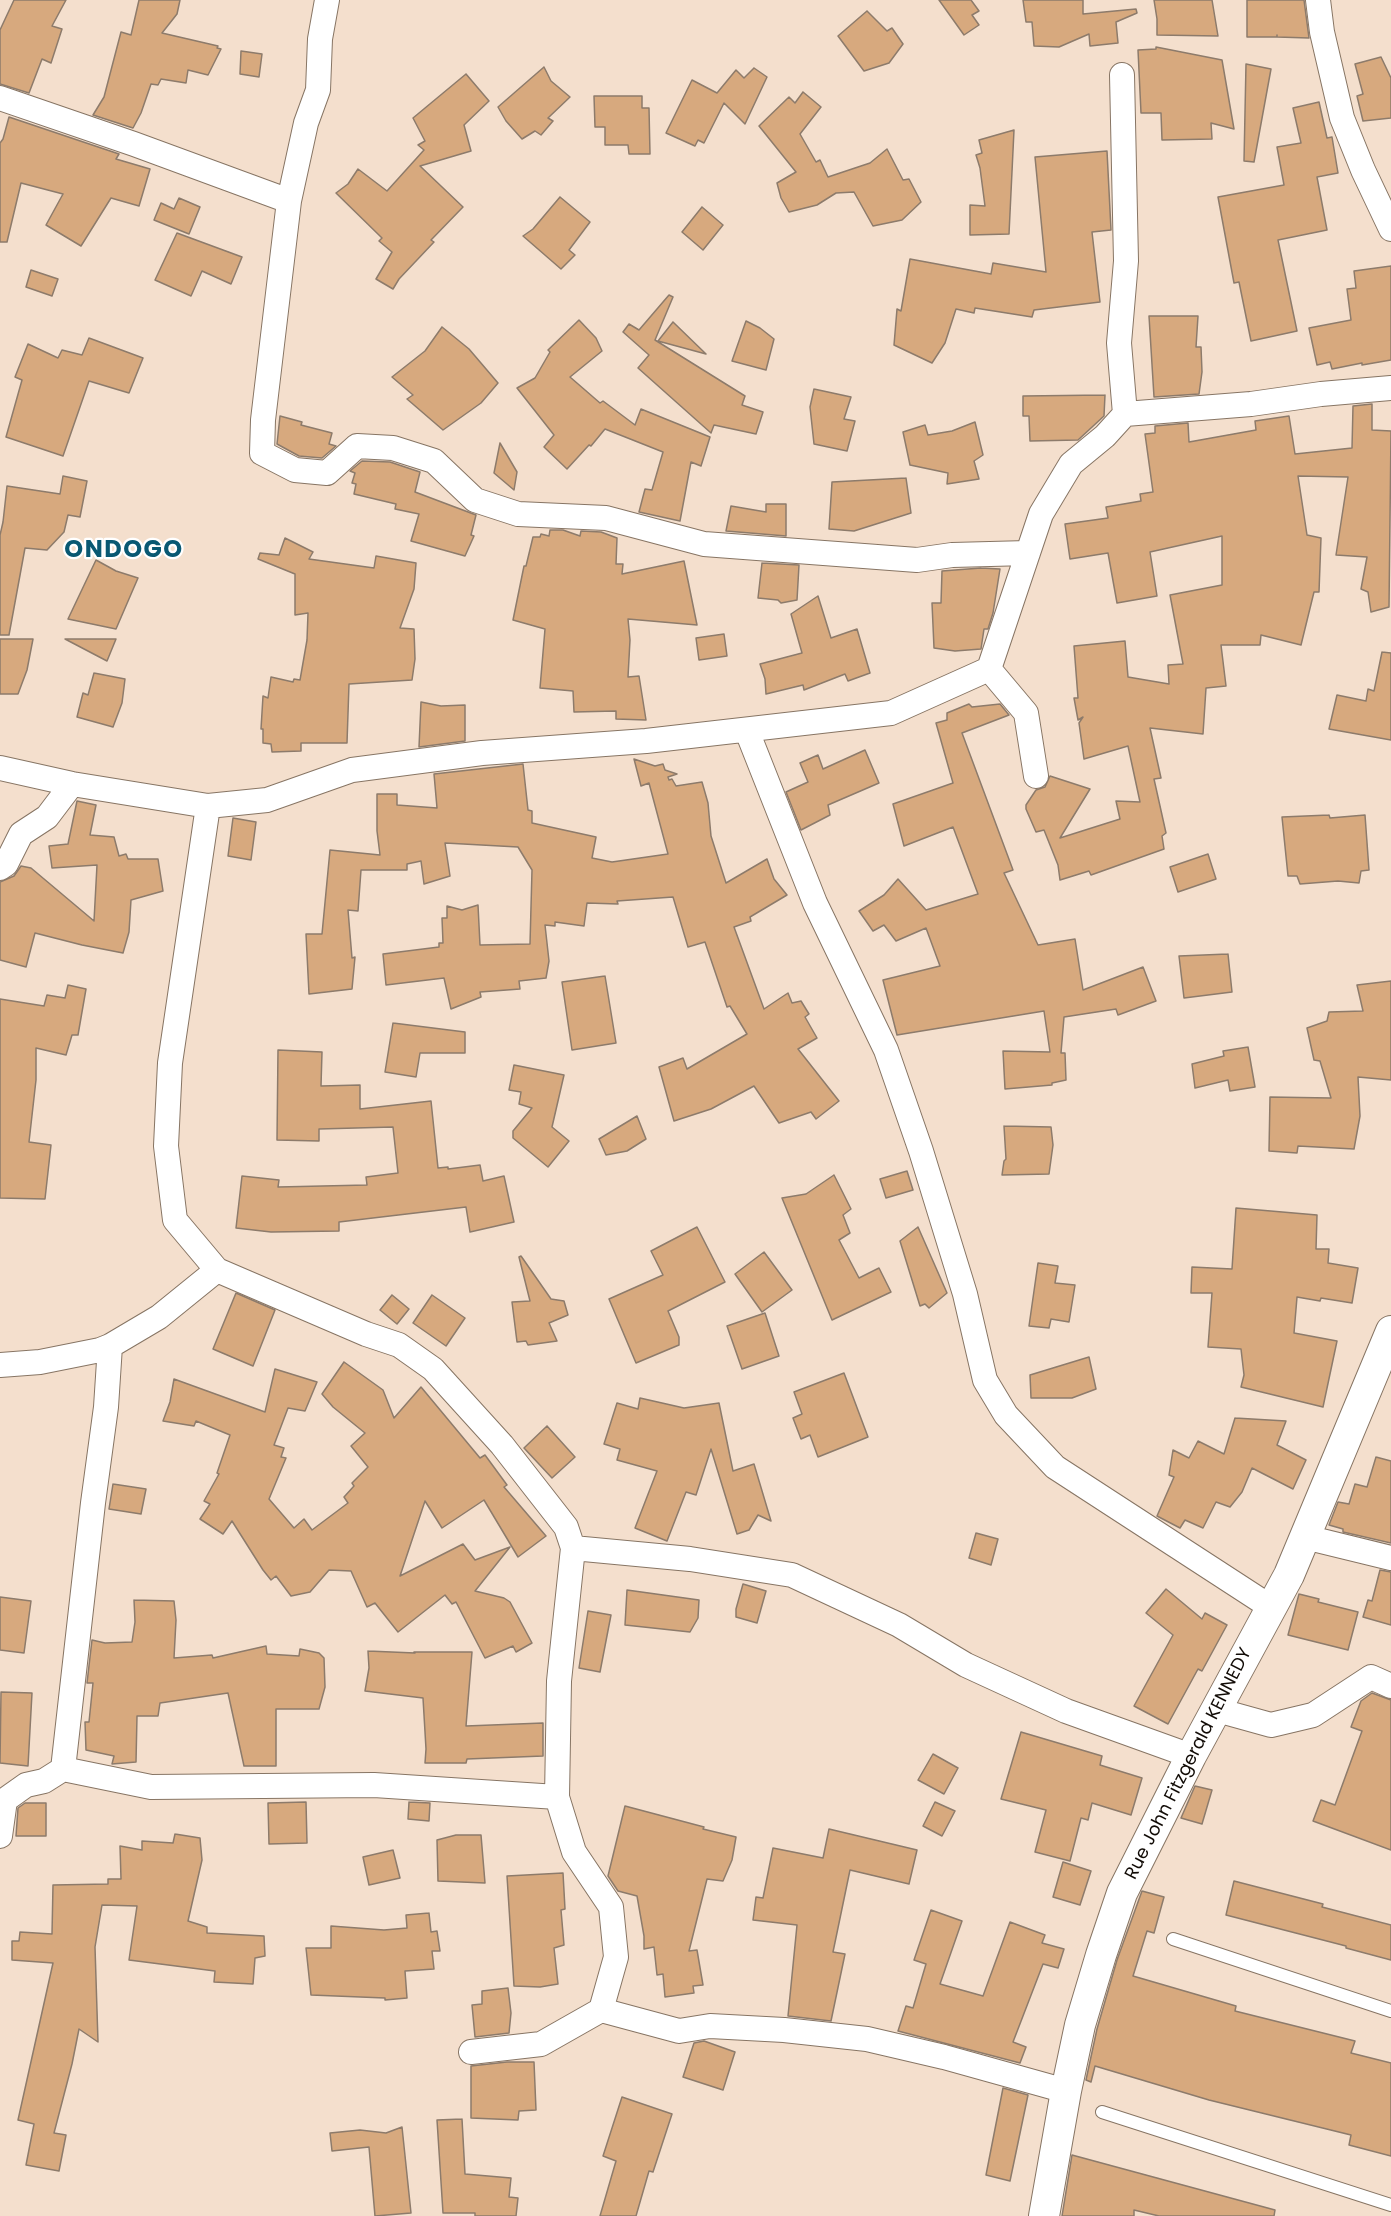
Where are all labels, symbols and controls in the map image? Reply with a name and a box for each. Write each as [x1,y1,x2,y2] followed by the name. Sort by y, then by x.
[64,537,184,565] district label: ONDOGO
[1121,1645,1257,1883] street label: Rue John Fitzgerald KENNEDY

